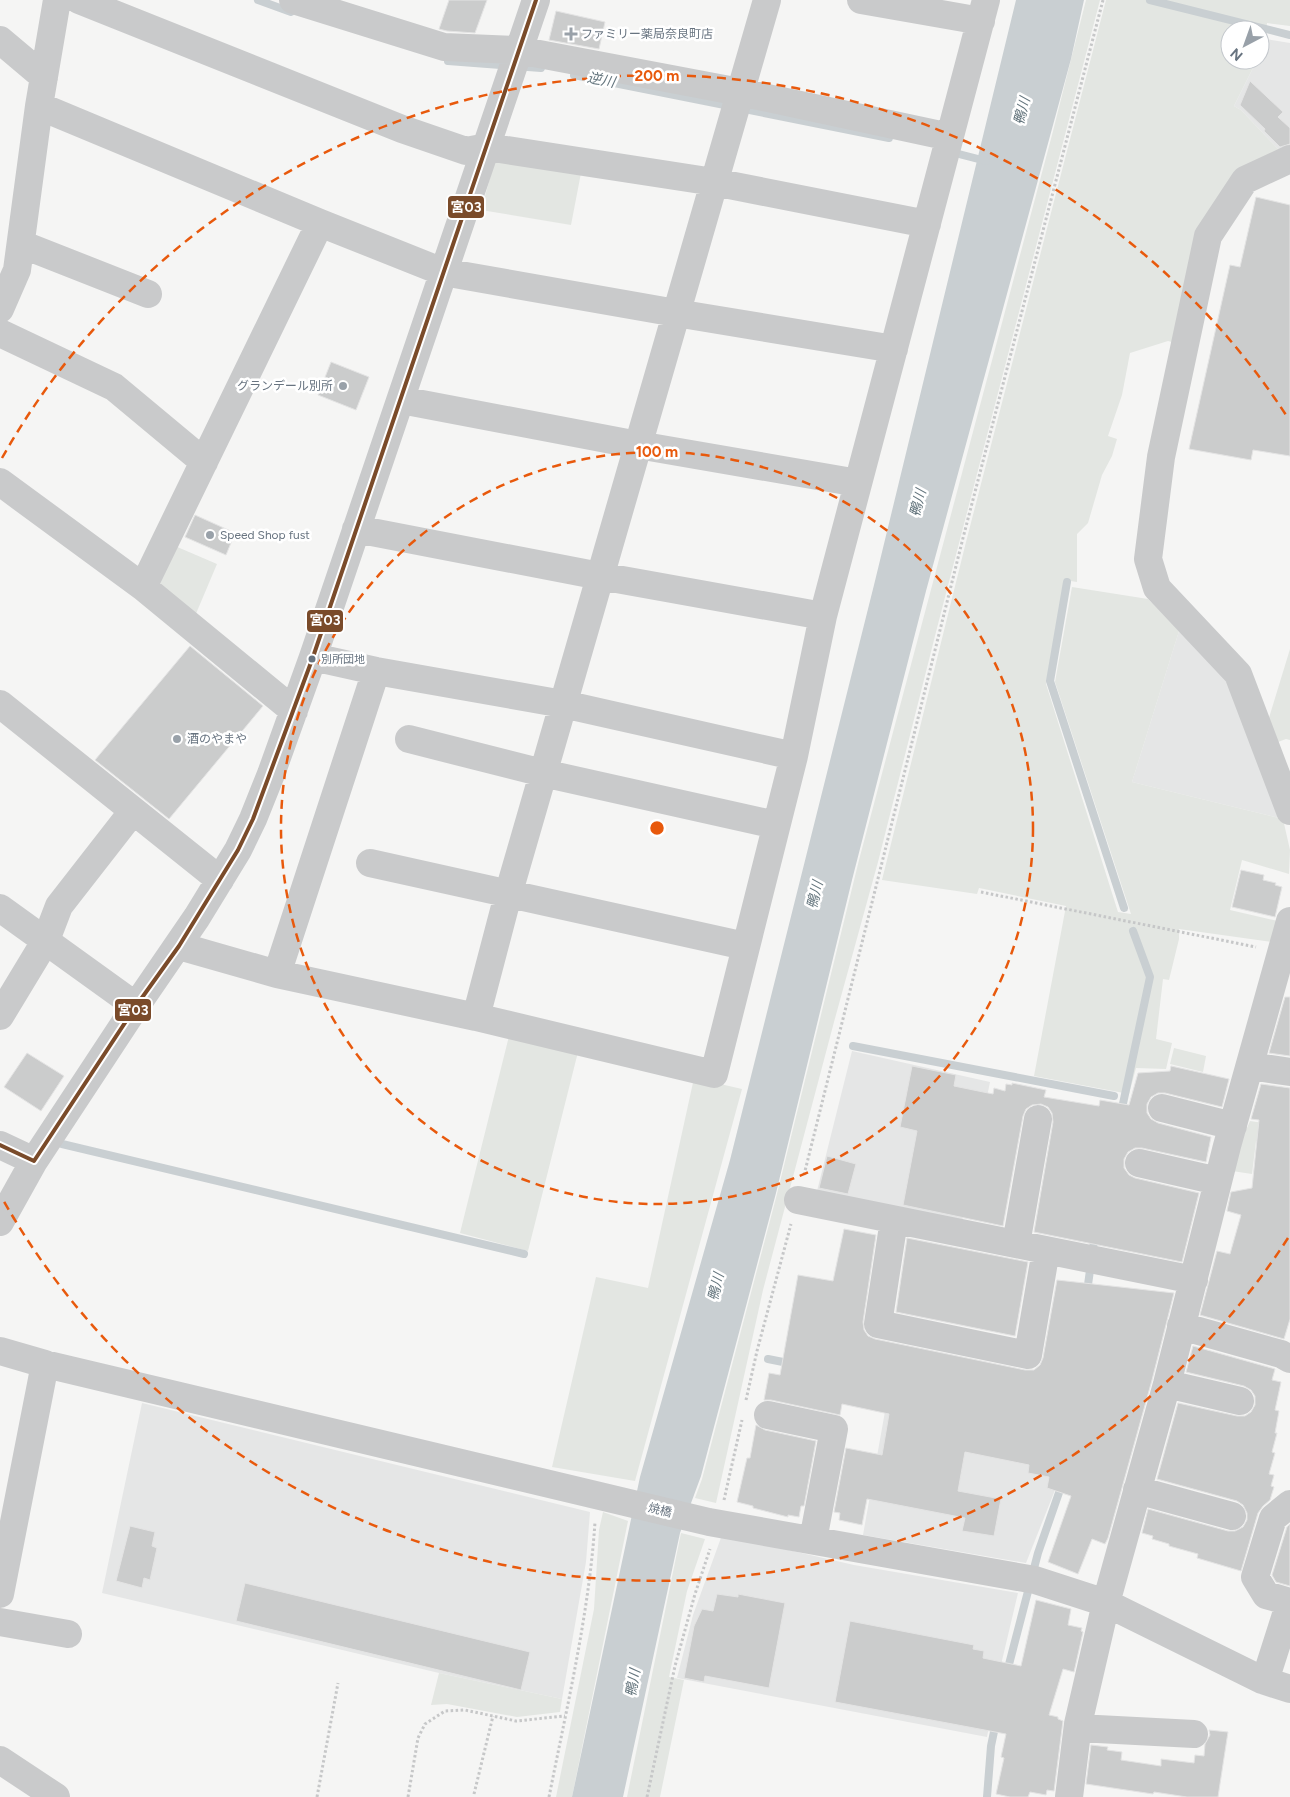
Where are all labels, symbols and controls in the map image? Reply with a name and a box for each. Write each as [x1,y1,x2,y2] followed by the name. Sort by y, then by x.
[1220,20,1270,70] north arrow
[581,27,713,41] place label: ファミリー薬局奈良町店
[565,28,577,40] marker: ファミリー薬局奈良町店
[1227,44,1246,64] text: N
[635,67,679,85] text: 200 m
[586,69,618,91] water label: 逆川
[1010,93,1034,127] water label: 鴨川
[447,195,485,219] line badge: 宮03
[451,199,482,216] text: 宮03
[237,379,333,393] place label: グランデール別所
[337,380,349,392] marker: グランデール別所
[636,443,678,461] text: 100 m
[906,485,930,519] water label: 鴨川
[220,528,310,542] place label: Speed Shop fust
[204,529,216,541] marker: Speed Shop fust
[306,609,344,633] line badge: 宮03
[310,612,341,629] text: 宮03
[321,653,365,666] place label: 別所団地
[307,654,317,664] marker: 別所団地
[187,732,247,746] place label: 酒のやまや
[171,733,183,745] marker: 酒のやまや
[648,819,666,837] centre of rings
[803,877,827,911] water label: 鴨川
[114,998,152,1022] line badge: 宮03
[118,1002,149,1019] text: 宮03
[704,1269,728,1303] water label: 鴨川
[647,1500,673,1520] street label: 焼橋
[622,1666,644,1698] water label: 鴨川

